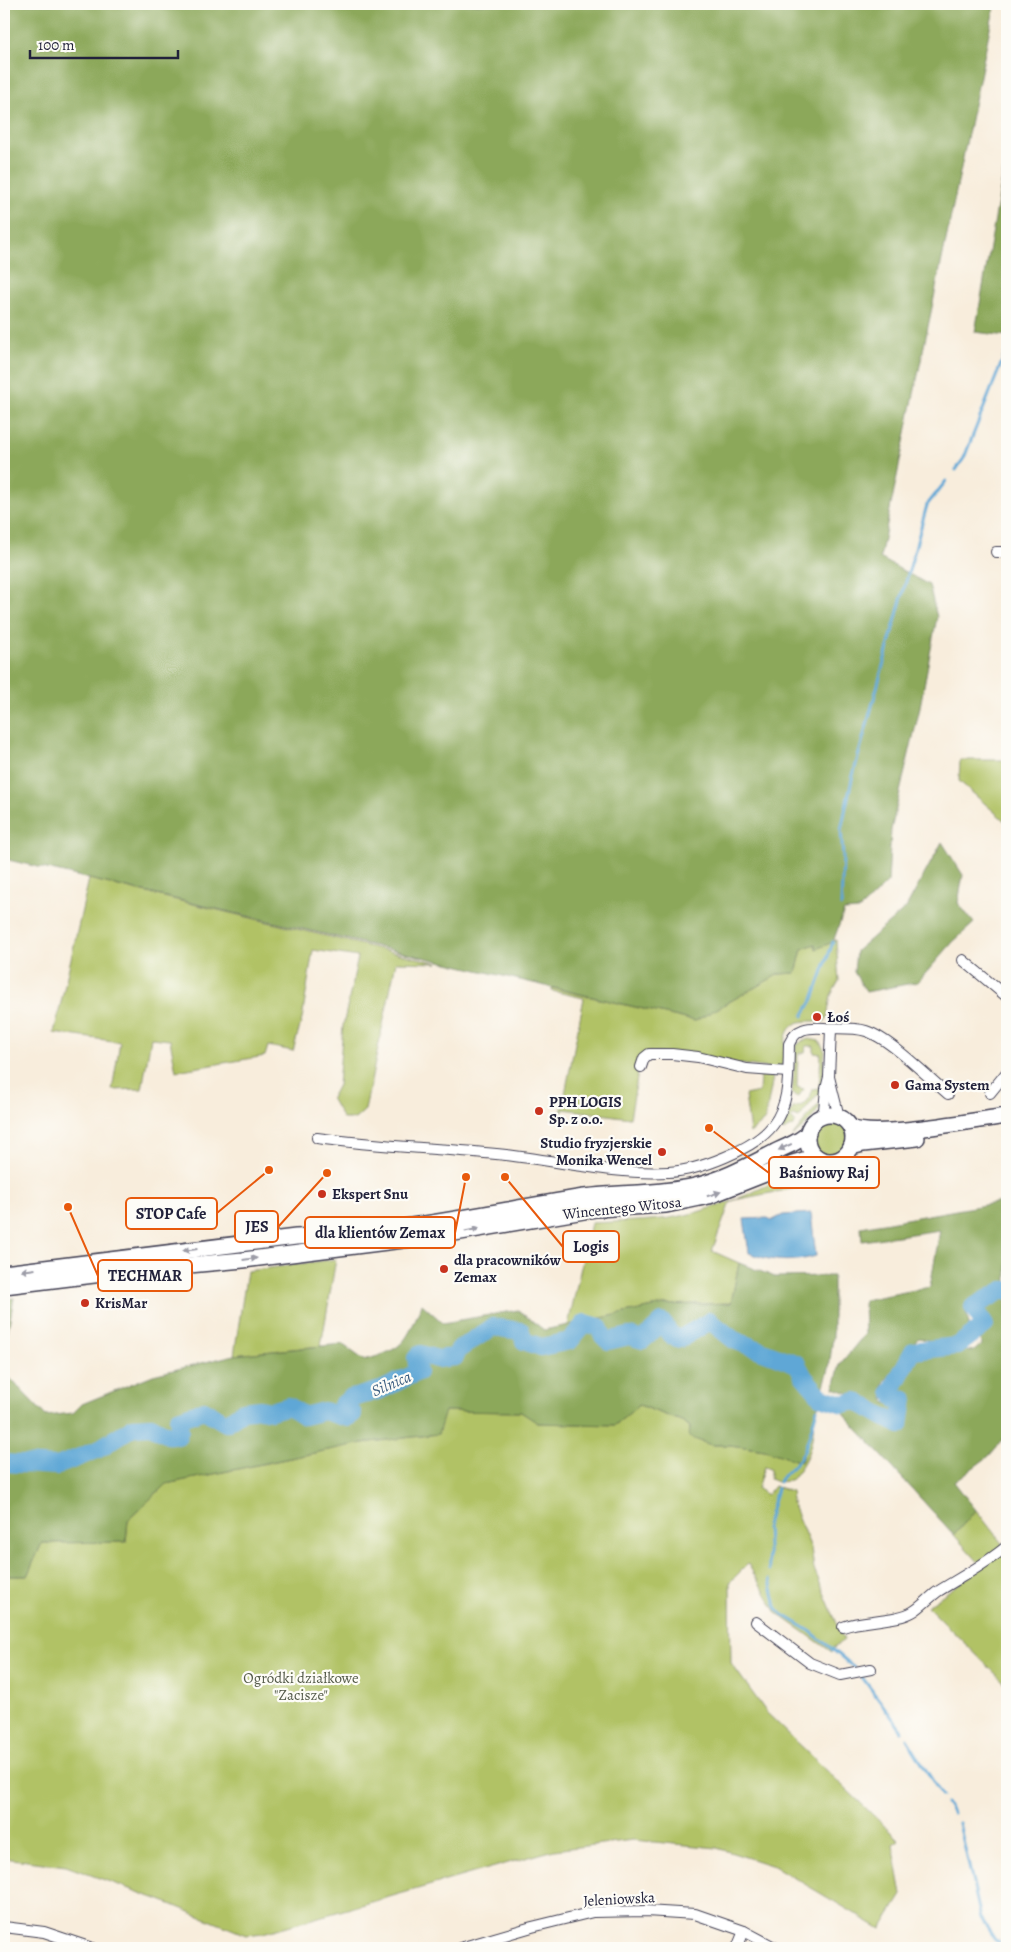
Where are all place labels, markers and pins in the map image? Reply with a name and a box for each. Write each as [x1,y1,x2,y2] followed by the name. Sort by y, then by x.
[827,1007,849,1027] place label: Łoś
[811,1011,823,1023] marker: Łoś
[905,1075,990,1095] place label: Gama System
[889,1079,901,1091] marker: Gama System
[549,1092,622,1129] place label: PPH LOGIS Sp. z o.o.
[533,1105,545,1117] marker: PPH LOGIS Sp. z o.o.
[540,1133,652,1170] place label: Studio fryzjerskie Monika Wencel
[656,1146,668,1158] marker: Studio fryzjerskie Monika Wencel
[769,1157,879,1188] callout: Baśniowy Raj
[332,1184,409,1204] place label: Ekspert Snu
[316,1188,328,1200] marker: Ekspert Snu
[126,1198,217,1229] callout: STOP Cafe
[235,1211,278,1242] callout: JES
[305,1217,455,1248] callout: dla klientów Zemax
[563,1231,619,1262] callout: Logis
[454,1250,562,1287] place label: dla pracowników Zemax
[98,1260,192,1291] callout: TECHMAR
[438,1263,450,1275] marker: dla pracowników Zemax
[95,1293,147,1313] place label: KrisMar
[79,1297,91,1309] marker: KrisMar

